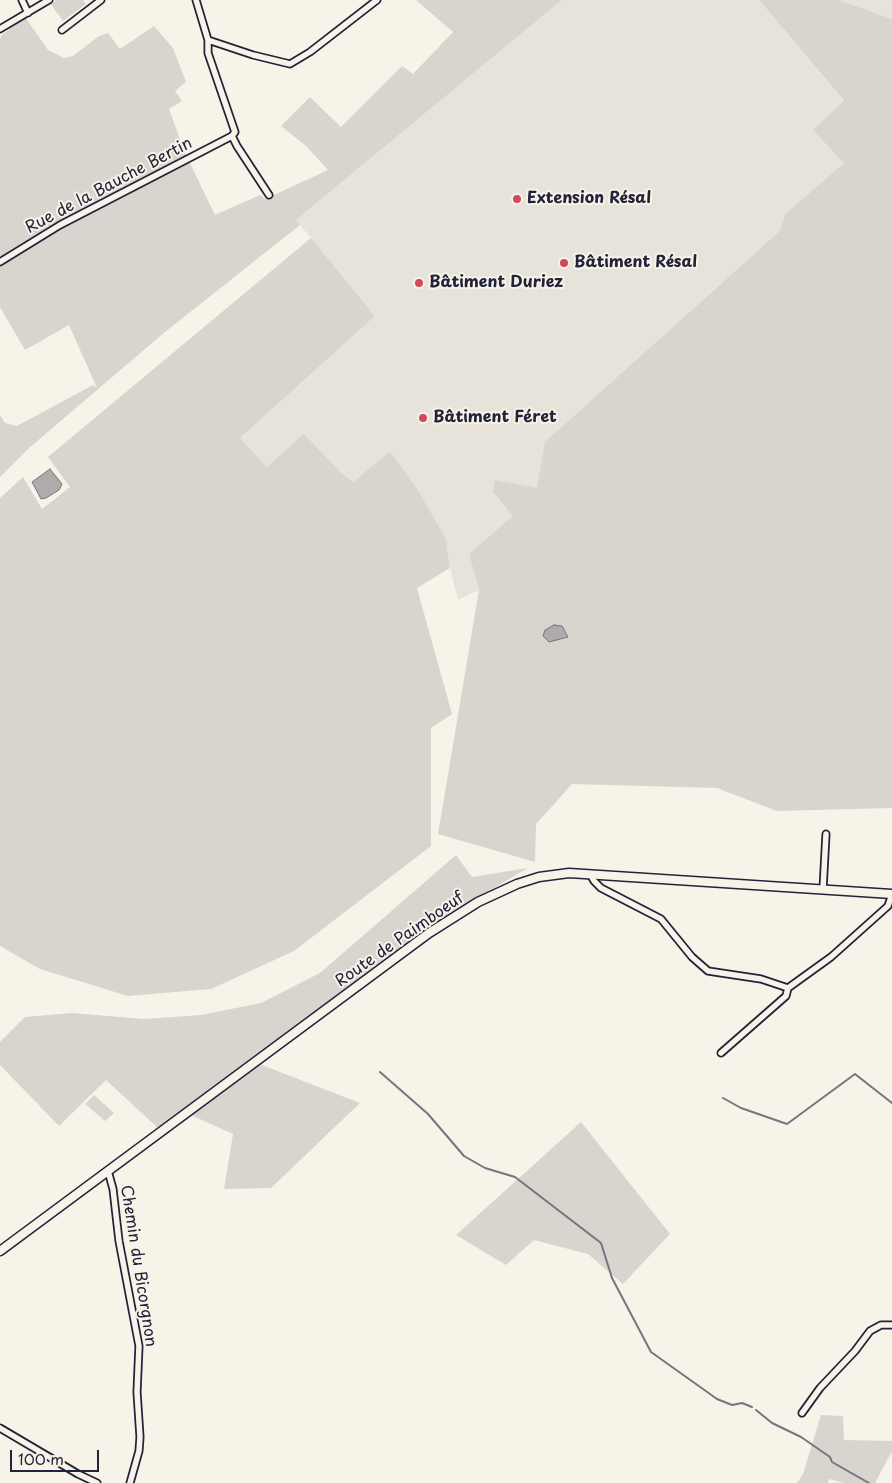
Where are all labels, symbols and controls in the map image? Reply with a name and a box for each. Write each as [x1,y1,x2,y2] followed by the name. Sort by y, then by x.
[22,134,196,238] street label: Rue de la Bauche Bertin
[527,189,651,209] place label: Extension Résal
[511,193,523,205] marker: Extension Résal
[574,253,697,273] place label: Bâtiment Résal
[558,257,570,269] marker: Bâtiment Résal
[429,273,563,293] place label: Bâtiment Duriez
[413,277,425,289] marker: Bâtiment Duriez
[433,408,557,428] place label: Bâtiment Féret
[417,412,429,424] marker: Bâtiment Féret
[332,888,468,992] street label: Route de Paimboeuf
[116,1184,160,1348] street label: Chemin du Bicorgnon
[12,1440,101,1472] scale bar
[18,1447,64,1470] text: 100 m

